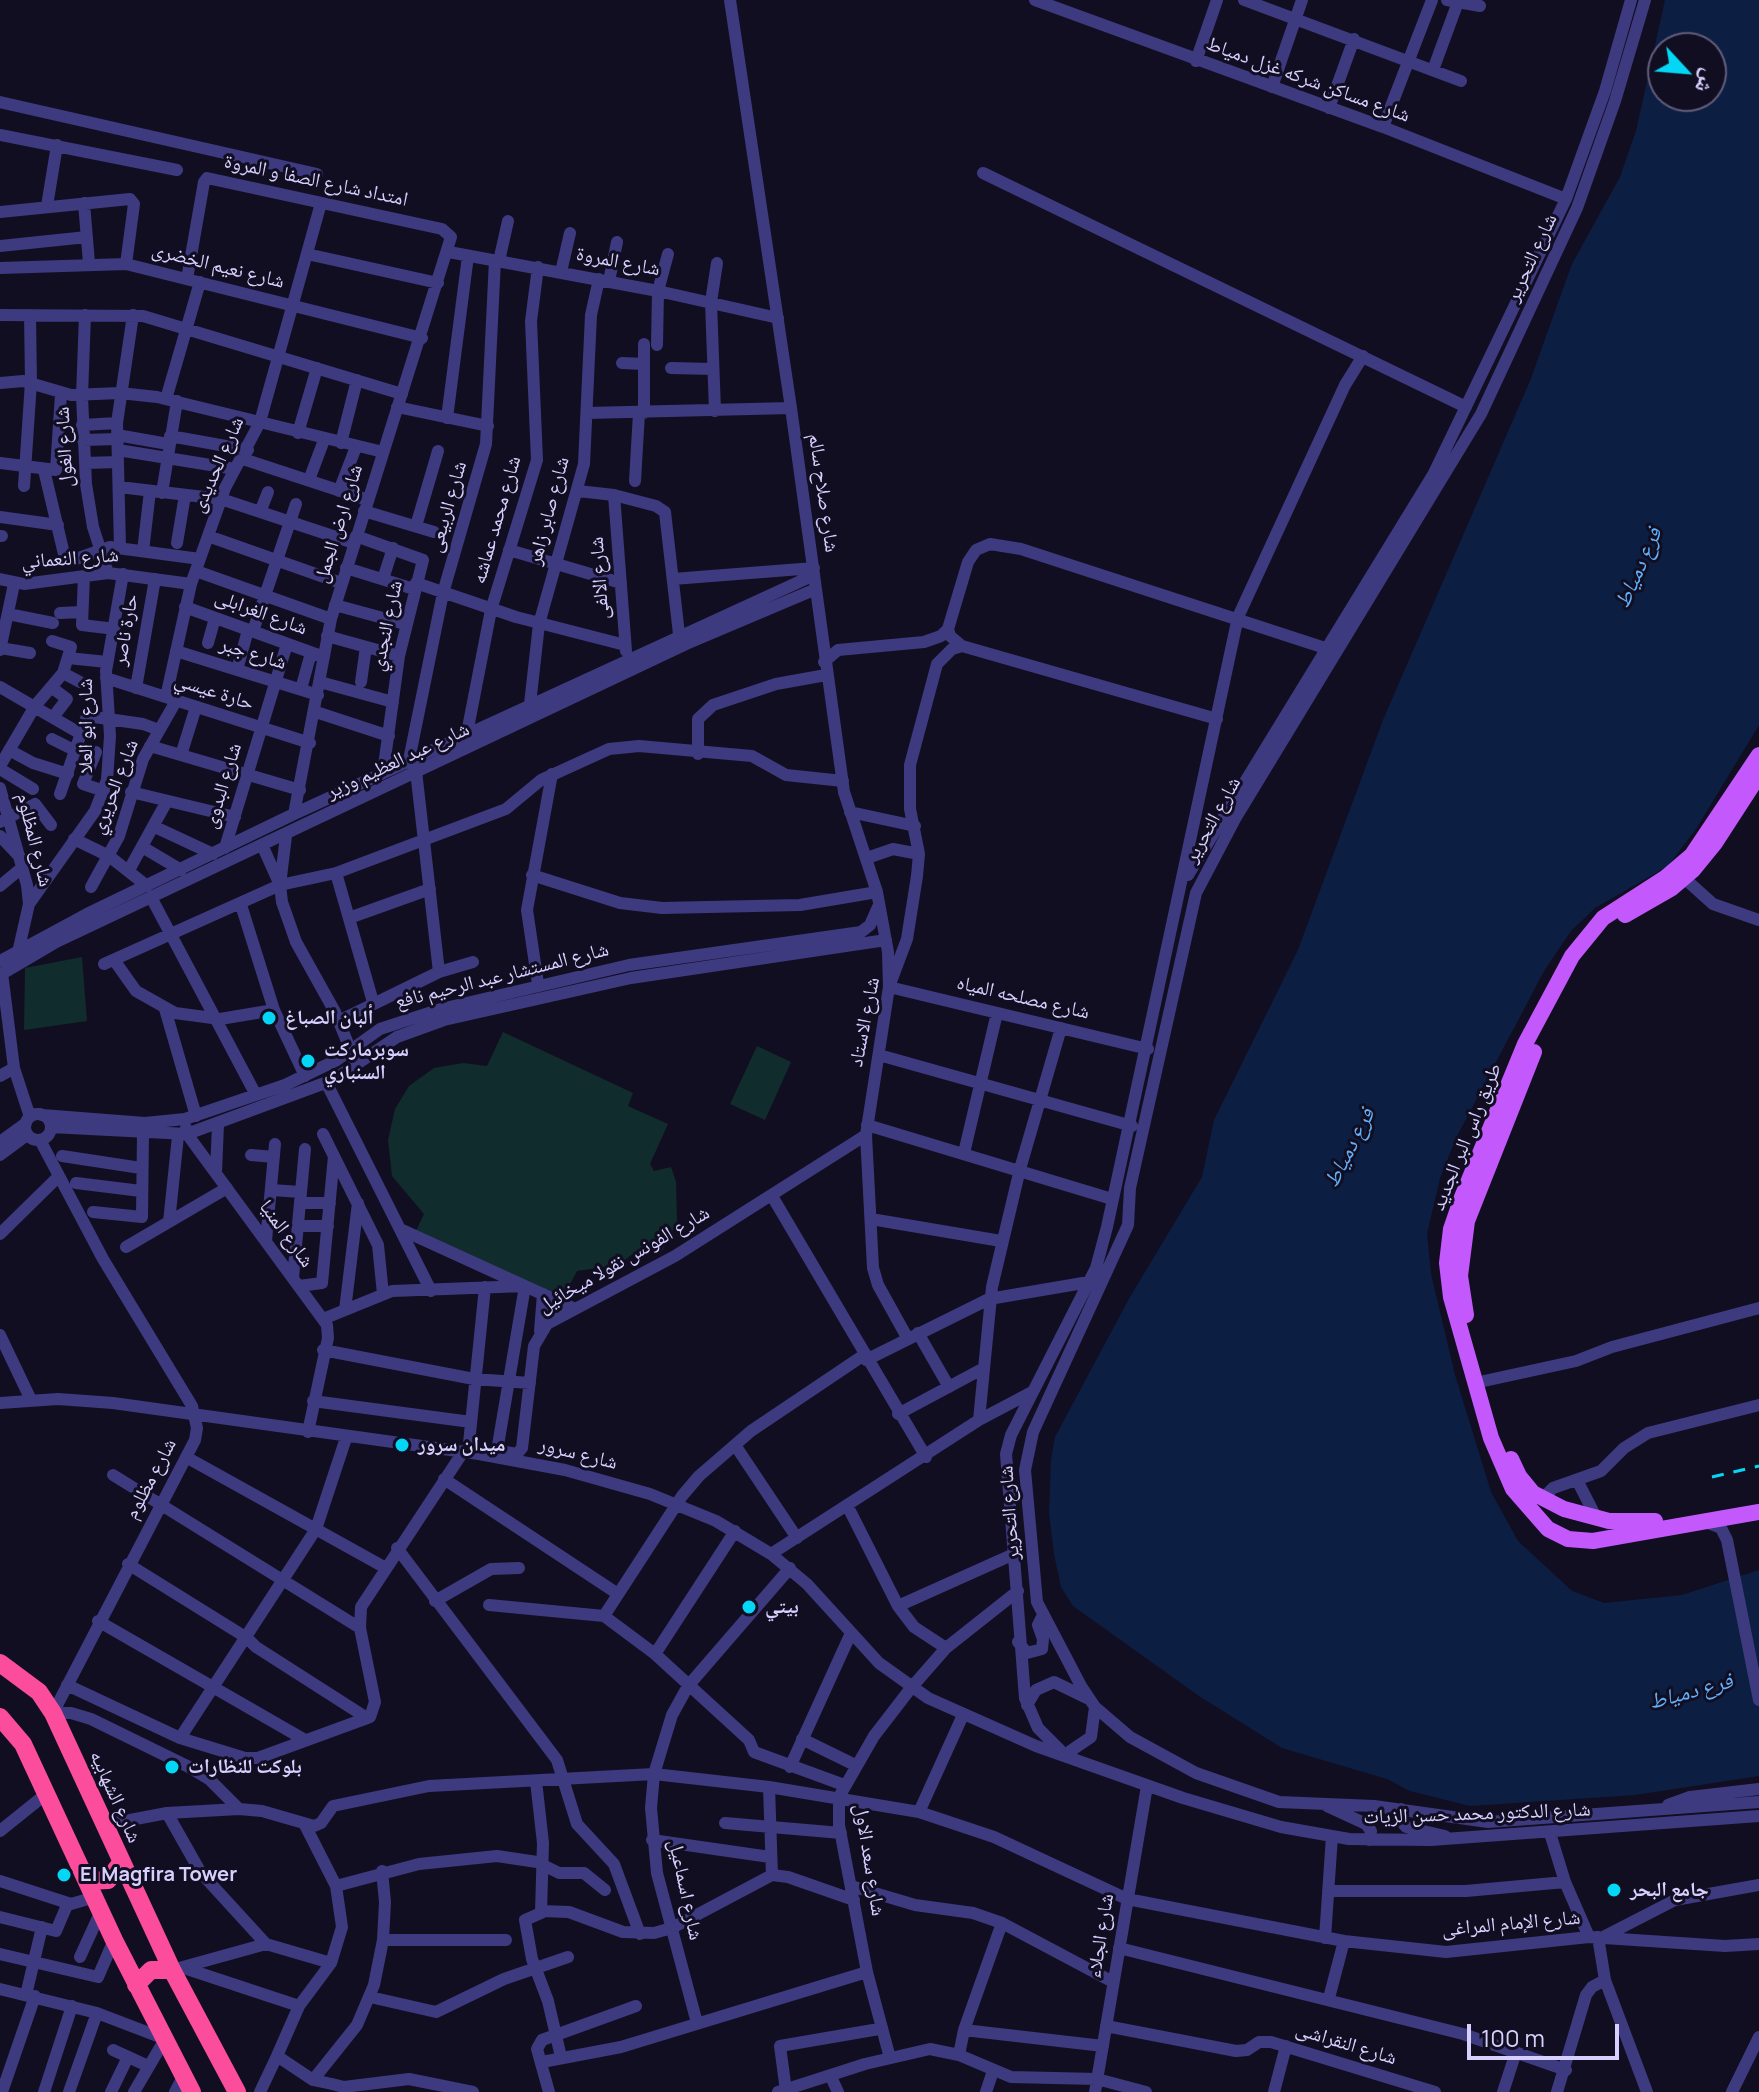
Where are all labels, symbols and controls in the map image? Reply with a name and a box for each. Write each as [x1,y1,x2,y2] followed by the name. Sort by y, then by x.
[1203,32,1413,128] street label: شارع مساكن شركه غزل دمياط
[1647,32,1727,112] north arrow
[1688,65,1725,99] text: ش
[222,150,410,212] street label: امتداد شارع الصفا و المروة
[1501,210,1563,306] street label: شارع التحرير
[149,238,287,294] street label: شارع نعيم الخضرى
[574,242,662,282] street label: شارع المروة
[51,406,79,488] street label: شارع الغول
[186,413,250,517] street label: شارع الحديدى
[803,432,843,554] street label: شارع صلاح سالم
[467,453,527,587] street label: شارع محمد عماشه
[523,454,575,568] street label: شارع صابر زاهر
[424,459,472,555] street label: شارع الربيعى
[310,462,368,586] street label: شارع ارض الجمل
[1610,524,1668,612] water label: فرع دمياط
[585,536,615,620] street label: شارع الالفى
[20,544,120,574] street label: شارع النعماني
[366,579,408,673] street label: شارع النجدي
[212,585,310,641] street label: شارع الغرابلى
[108,592,144,668] street label: حارة ناصر
[217,632,289,676] street label: شارع جبر
[171,668,257,716] street label: حارة عيسي
[74,678,98,774] street label: شارع ابو العلا
[323,717,473,805] street label: شارع عبد العظيم وزير
[86,736,144,838] street label: شارع الحريري
[199,740,247,832] street label: شارع البدوى
[1180,773,1246,867] street label: شارع التحرير
[11,791,57,889] street label: شارع المظلوم
[393,938,611,1014] street label: شارع المستشار عبد الرحيم نافع
[954,971,1092,1025] street label: شارع مصلحه المياه
[845,975,885,1069] street label: شارع الاستاد
[285,1006,373,1030] place label: ألبان الصباغ
[260,1009,278,1027] marker: ألبان الصباغ
[324,1038,409,1085] place label: سوبرماركت السنباري
[299,1052,317,1070] marker: سوبرماركت السنباري
[1427,1060,1507,1214] street label: طريق راس البر الجديد
[1319,1104,1381,1192] water label: فرع دمياط
[254,1196,318,1272] street label: شارع المنيا
[534,1201,714,1319] street label: شارع الفونس نقولا ميخائيل
[418,1433,505,1457] place label: ميدان سرور
[536,1433,620,1475] street label: شارع سرور
[120,1435,182,1523] street label: شارع مظلوم
[393,1436,411,1454] marker: ميدان سرور
[995,1465,1025,1561] street label: شارع التحرير
[765,1595,799,1619] place label: بيتي
[740,1598,758,1616] marker: بيتي
[1646,1668,1736,1716] water label: فرع دمياط
[84,1747,146,1847] street label: شارع الشهابيه
[188,1755,302,1779] place label: بلوكت للنظارات
[163,1758,181,1776] marker: بلوكت للنظارات
[1363,1798,1591,1830] street label: شارع الدكتور محمد حسن الزيات
[848,1802,890,1918] street label: شارع سعد الاول
[663,1837,707,1943] street label: شارع اسماعيل
[80,1863,237,1887] place label: El Magfira Tower
[55,1866,73,1884] marker: El Magfira Tower
[1630,1878,1709,1902] place label: جامع البحر
[1605,1881,1623,1899] marker: جامع البحر
[1082,1892,1120,1980] street label: شارع الجلاء
[1441,1906,1581,1942] street label: شارع الإمام المراغى
[1471,2008,1623,2058] scale bar
[1293,2017,1399,2071] street label: شارع النقراشى
[1481,2021,1545,2054] text: 100 m

